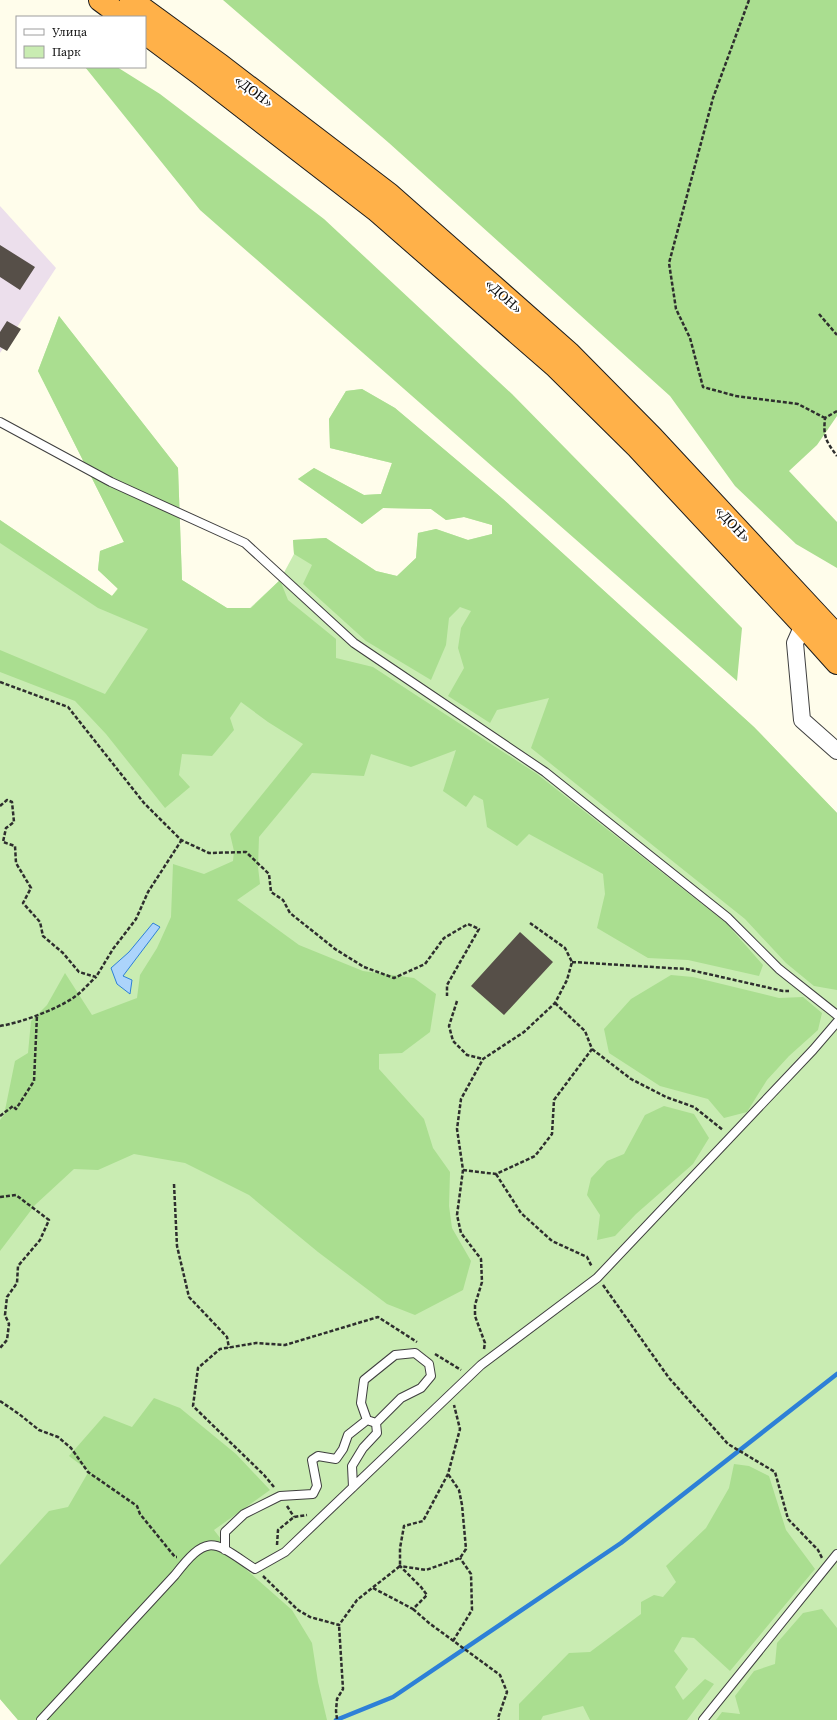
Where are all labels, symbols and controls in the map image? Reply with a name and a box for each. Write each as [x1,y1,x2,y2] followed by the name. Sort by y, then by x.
[16,16,146,68] legend
[52,24,88,40] text: Улица
[52,44,81,60] text: Парк
[231,70,278,112] street label: «ДОН»
[481,274,527,318] street label: «ДОН»
[711,501,755,547] street label: «ДОН»

